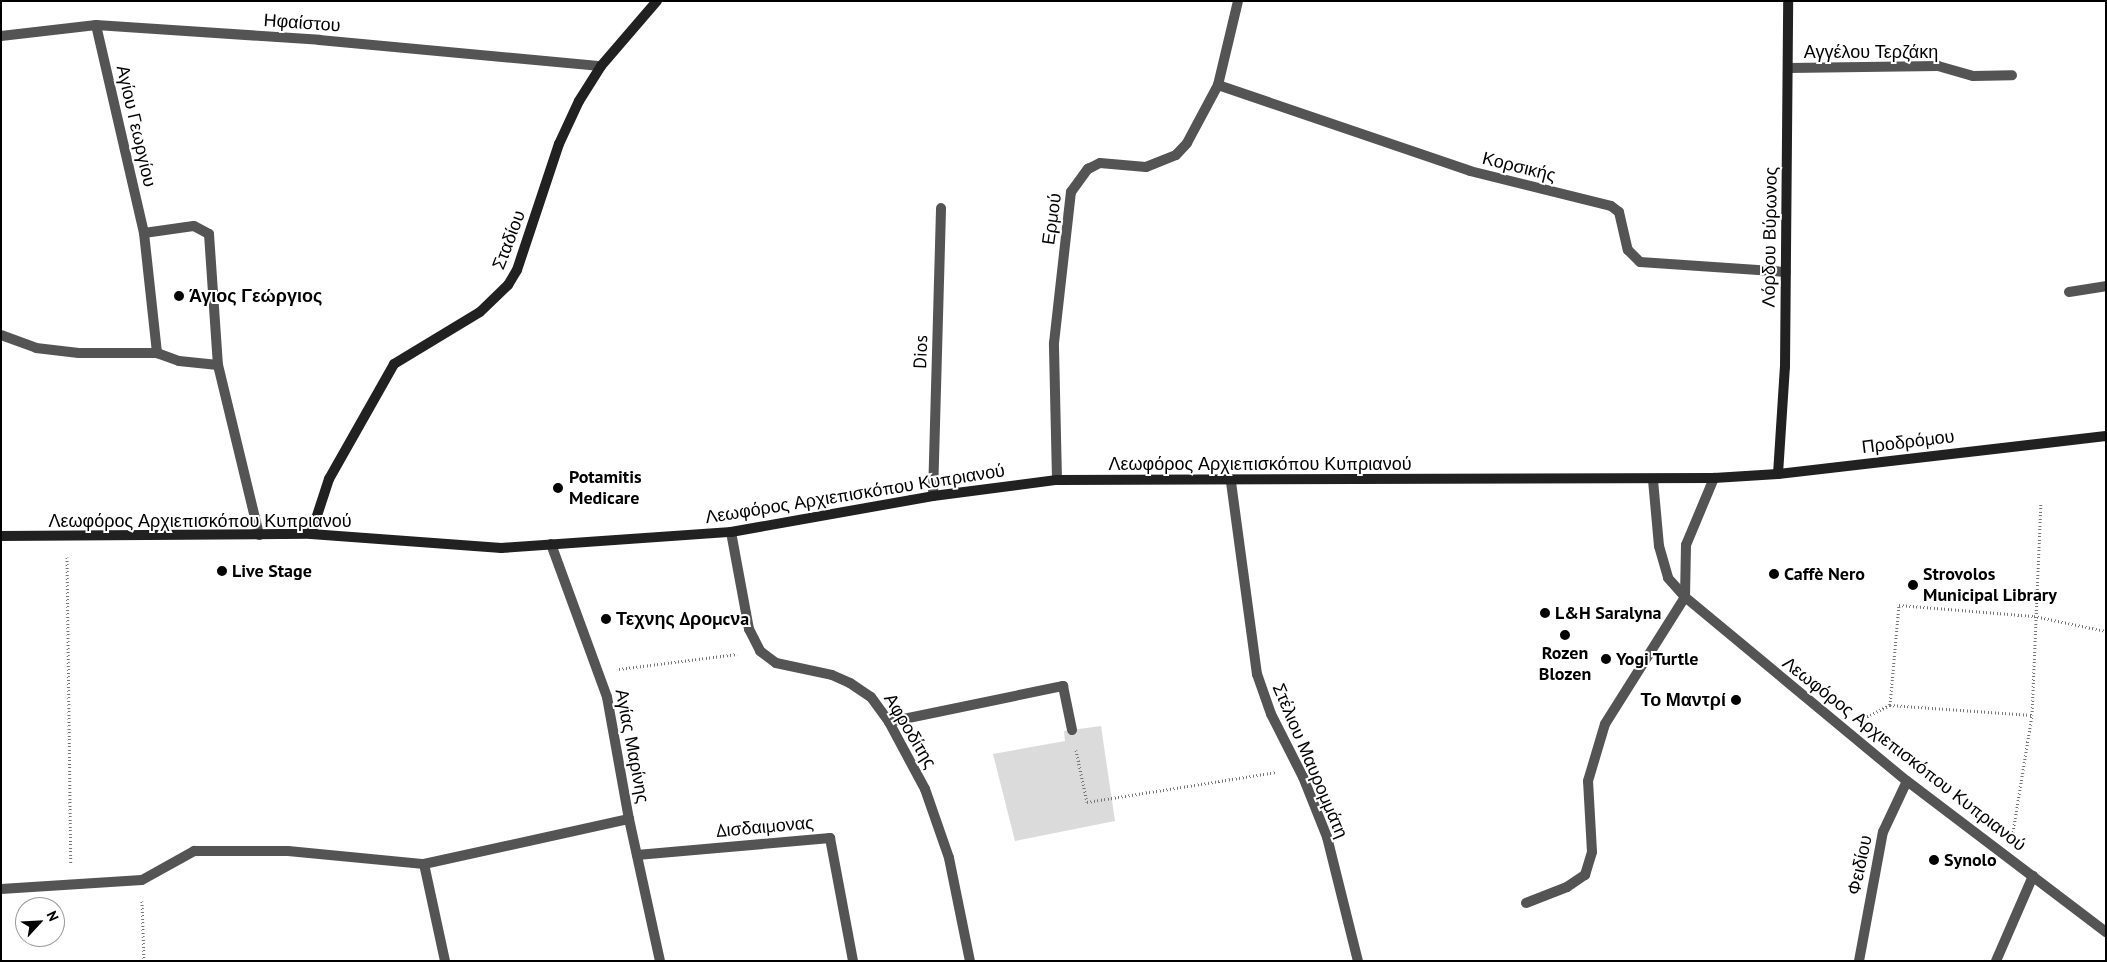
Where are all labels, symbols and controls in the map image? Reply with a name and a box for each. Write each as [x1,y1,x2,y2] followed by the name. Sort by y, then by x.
[263,10,341,36] street label: Ηφαίστου
[1804,41,1938,63] street label: Αγγέλου Τερζάκη
[111,63,161,189] street label: Αγίου Γεωργίου
[1480,147,1558,187] street label: Κορσικής
[1758,166,1782,308] street label: Λόρδου Βύρωνος
[1038,192,1066,246] street label: Ερμού
[488,207,530,273] street label: Σταδίου
[189,285,322,307] place label: Άγιος Γεώργιος
[173,290,185,302] marker: Άγιος Γεώργιος
[910,335,932,369] street label: Dios
[1860,426,1956,458] street label: Προδρόμου
[1109,453,1411,475] street label: Λεωφόρος Αρχιεπισκόπου Κυπριανού
[704,460,1006,528] street label: Λεωφόρος Αρχιεπισκόπου Κυπριανού
[569,467,642,509] place label: Potamitis Medicare
[551,481,565,495] marker: Potamitis Medicare
[49,510,351,532] street label: Λεωφόρος Αρχιεπισκόπου Κυπριανού
[232,560,312,582] place label: Live Stage
[1784,563,1865,585] place label: Caffè Nero
[1923,564,2057,606] place label: Strovolos Municipal Library
[216,565,228,577] marker: Live Stage
[1768,568,1780,580] marker: Caffè Nero
[1907,579,1919,591] marker: Strovolos Municipal Library
[1555,602,1662,624] place label: L&H Saralyna
[1539,607,1551,619] marker: L&H Saralyna
[616,608,749,630] place label: Τεχνης Δρομcνa
[600,613,612,625] marker: Τεχνης Δρομcνa
[1559,629,1571,641] marker: Rozen Blozen
[1539,643,1591,686] place label: Rozen Blozen
[1616,648,1699,670] place label: Yogi Turtle
[1778,652,2030,856] street label: Λεωφόρος Αρχιεπισκόπου Κυπριανού
[1600,653,1612,665] marker: Yogi Turtle
[1268,680,1352,842] street label: Στέλιου Μαυρομμάτη
[610,687,654,805] street label: Αγίας Μαρίνης
[1641,689,1726,711] place label: Το Μαντρί
[879,690,941,772] street label: Αφροδίτης
[1730,694,1742,706] marker: Το Μαντρί
[715,812,815,842] street label: Δισδαιμονας
[1843,833,1877,897] street label: Φειδίου
[1944,849,1997,871] place label: Synolo
[1928,854,1940,866] marker: Synolo
[15,897,65,947] north arrow
[43,908,63,924] text: N

